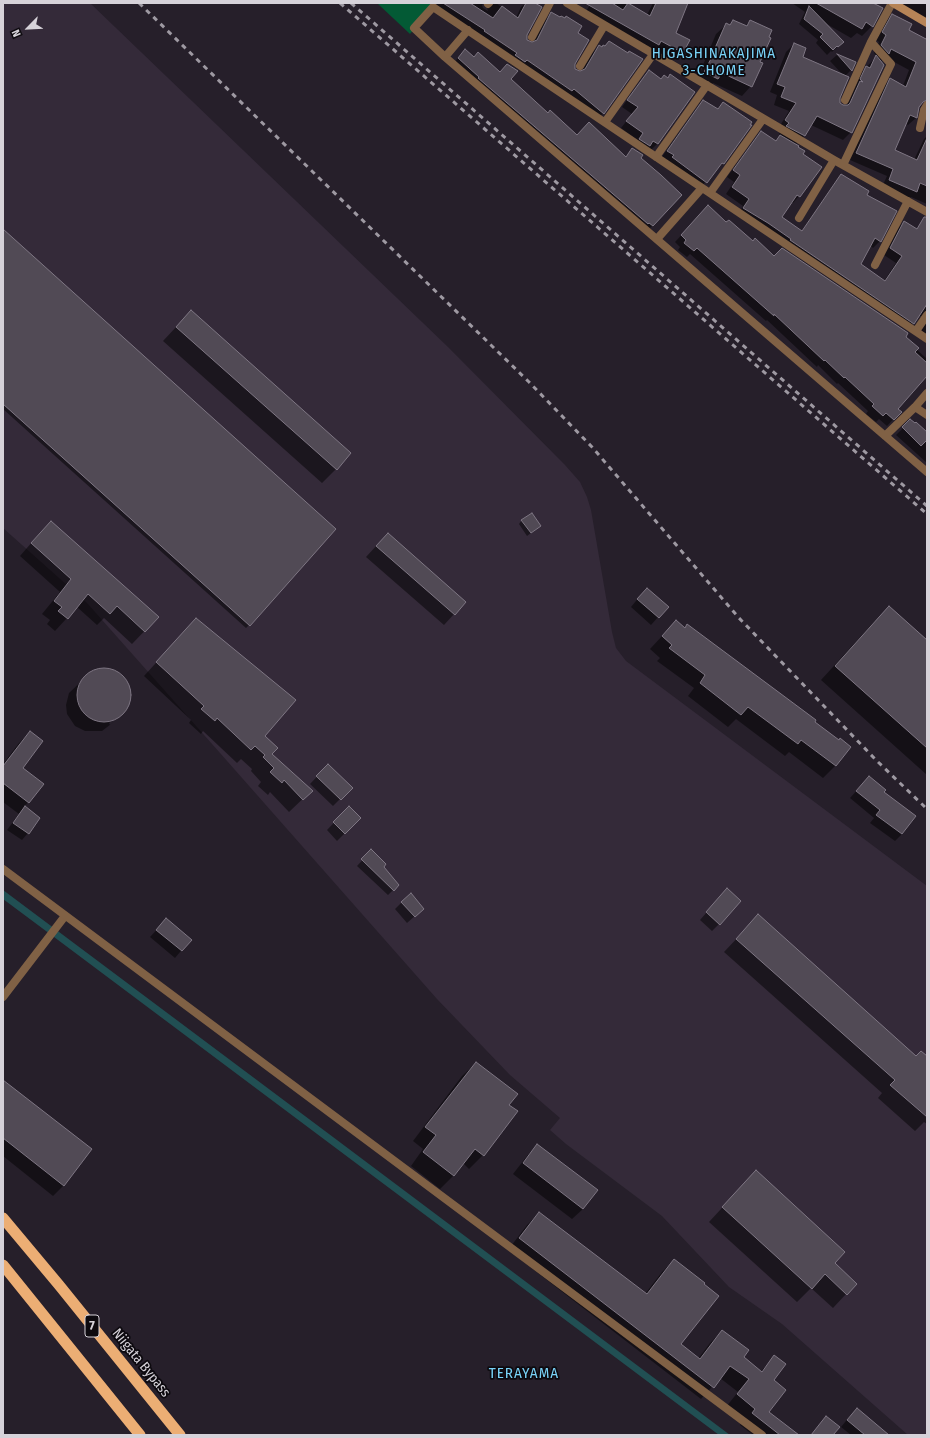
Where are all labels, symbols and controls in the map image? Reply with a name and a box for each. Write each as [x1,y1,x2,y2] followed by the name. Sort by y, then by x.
[8,8,48,48] north arrow
[9,27,24,39] text: N
[652,45,776,80] district label: HIGASHINAKAJIMA 3-CHOME
[85,1315,99,1337] road number: 7
[108,1325,174,1401] street label: Niigata Bypass
[489,1365,559,1383] district label: TERAYAMA

